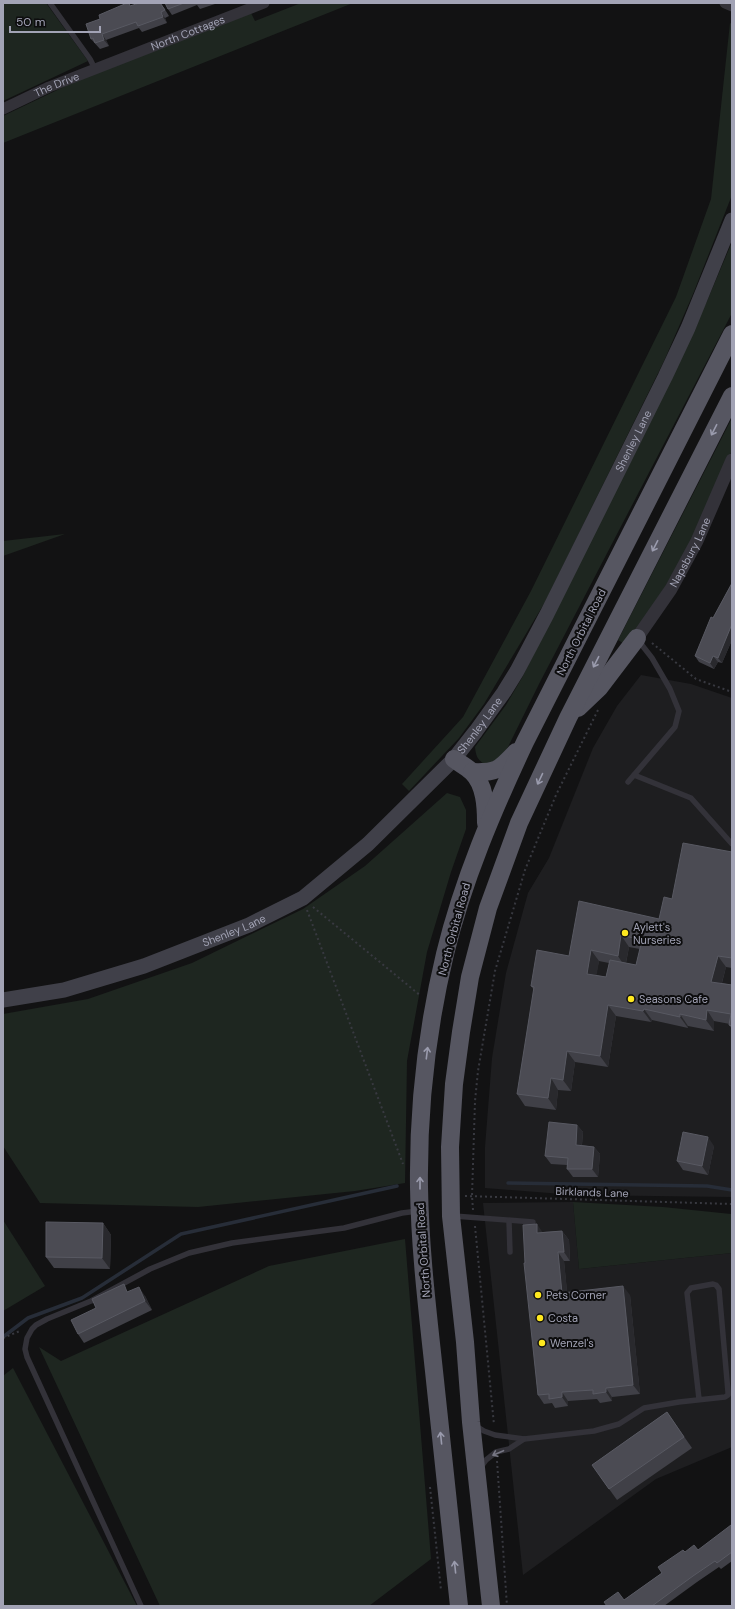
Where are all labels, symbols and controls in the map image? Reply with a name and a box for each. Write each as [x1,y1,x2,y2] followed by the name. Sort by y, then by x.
[10,8,100,34] scale bar
[149,12,227,54] street label: North Cottages
[16,14,45,30] text: 50 m
[32,69,81,100] street label: The Drive
[612,408,654,474] street label: Shenley Lane
[710,424,717,436] one-way arrow
[666,515,713,590] street label: Napsbury Lane
[651,540,659,552] one-way arrow
[553,586,609,678] street label: North Orbital Road
[592,656,600,668] one-way arrow
[454,694,505,757] street label: Shenley Lane
[536,773,543,785] one-way arrow
[435,881,473,977] street label: North Orbital Road
[200,911,268,950] street label: Shenley Lane
[633,920,681,947] place label: Aylett's Nurseries
[620,928,630,938] marker: Aylett's Nurseries
[639,992,708,1006] place label: Seasons Cafe
[626,994,636,1004] marker: Seasons Cafe
[424,1047,431,1060] one-way arrow
[416,1177,423,1190] one-way arrow
[555,1184,629,1200] street label: Birklands Lane
[413,1202,433,1298] street label: North Orbital Road
[546,1288,606,1302] place label: Pets Corner
[533,1290,543,1300] marker: Pets Corner
[548,1311,578,1325] place label: Costa
[535,1313,545,1323] marker: Costa
[550,1336,594,1350] place label: Wenzel's
[537,1338,547,1348] marker: Wenzel's
[438,1432,445,1445] one-way arrow
[492,1450,504,1457] one-way arrow
[452,1561,459,1574] one-way arrow

